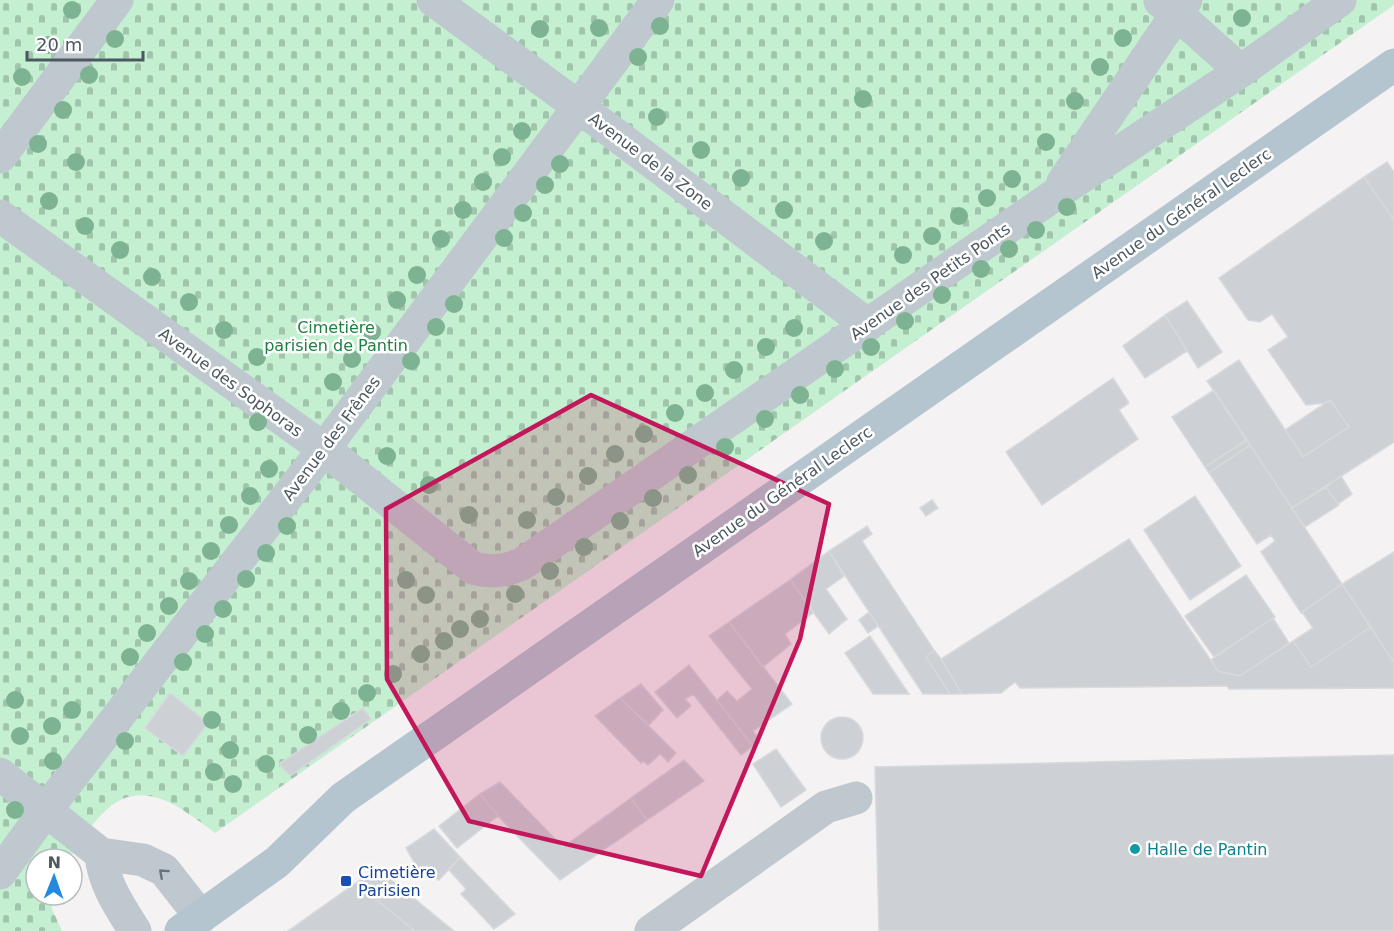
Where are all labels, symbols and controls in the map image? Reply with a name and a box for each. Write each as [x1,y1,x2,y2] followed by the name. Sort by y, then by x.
[27,24,142,62] scale bar
[36,34,82,55] text: 20 m
[585,109,716,214] street label: Avenue de la Zone
[1088,144,1275,283] street label: Avenue du Général Leclerc
[847,219,1014,344] street label: Avenue des Petits Ponts
[264,318,408,355] park label: Cimetière parisien de Pantin
[155,324,306,441] street label: Avenue des Sophoras
[279,373,384,504] street label: Avenue des Frênes
[689,422,876,561] street label: Avenue du Général Leclerc
[1147,840,1267,859] place label: Halle de Pantin
[1128,842,1142,856] marker: Halle de Pantin
[24,847,84,907] north arrow
[47,853,61,872] text: N
[358,863,436,900] place label: Cimetière Parisien
[160,869,170,880] one-way arrow
[339,874,353,888] marker: Cimetière Parisien

